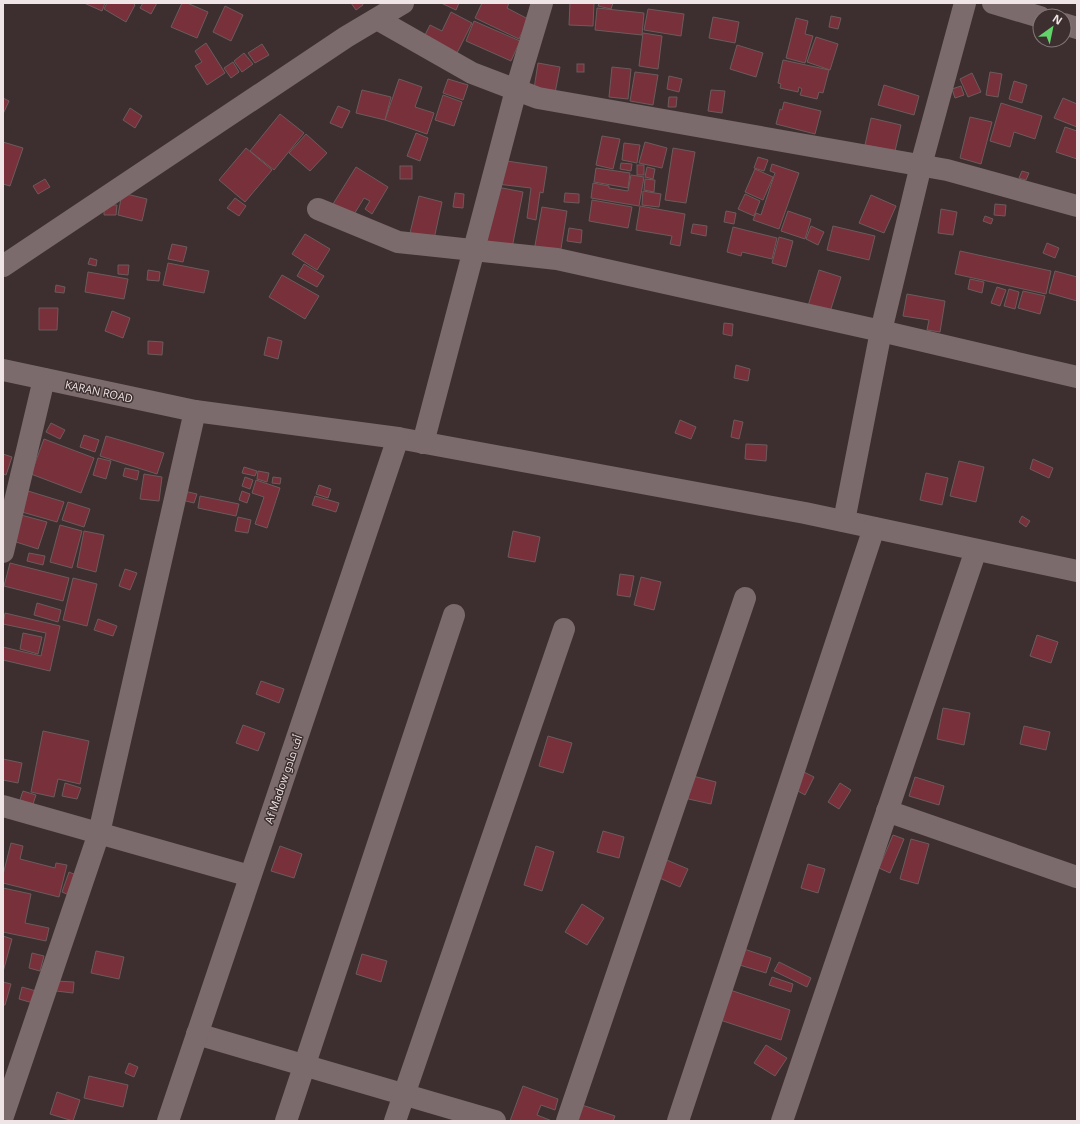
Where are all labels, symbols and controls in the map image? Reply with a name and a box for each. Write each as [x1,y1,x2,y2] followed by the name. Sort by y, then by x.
[1032,8,1072,48] north arrow
[1050,10,1066,28] text: N
[64,377,134,405] street label: KARAN ROAD
[261,733,305,825] street label: Af Madow أف مادو

